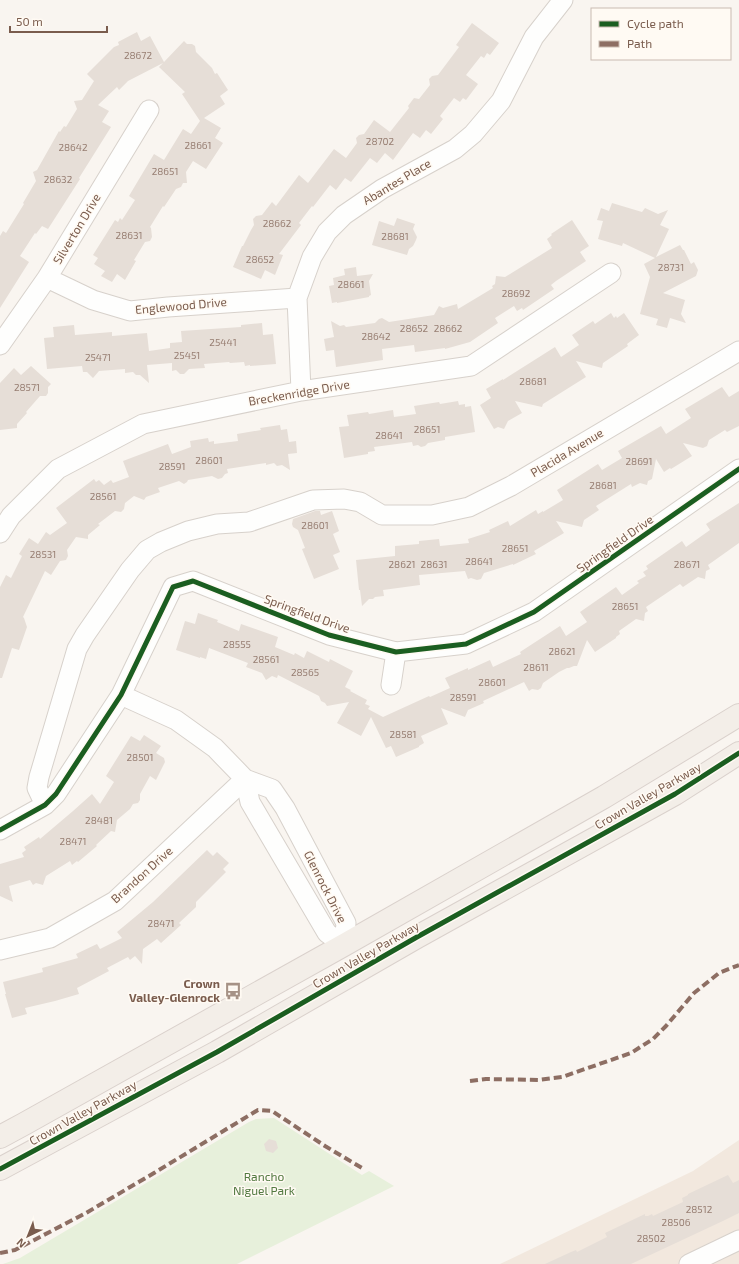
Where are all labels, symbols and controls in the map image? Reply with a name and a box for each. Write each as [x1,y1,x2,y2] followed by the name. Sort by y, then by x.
[10,8,107,34] scale bar
[591,8,731,60] legend
[16,14,43,28] text: 50 m
[627,16,684,30] text: Cycle path
[627,36,652,50] text: Path
[124,49,152,61] house number: 28672
[366,135,395,147] house number: 28702
[184,139,212,151] house number: 28661
[58,141,88,153] house number: 28642
[360,155,433,207] street label: Abantes Place
[152,165,178,177] house number: 28651
[44,173,73,185] house number: 28632
[50,191,103,266] street label: Silverton Drive
[263,217,292,229] house number: 28662
[116,229,142,241] house number: 28631
[381,230,409,242] house number: 28681
[246,253,275,265] house number: 28652
[658,261,684,273] house number: 28731
[337,278,365,290] house number: 28661
[502,287,531,299] house number: 28692
[135,294,227,316] street label: Englewood Drive
[400,322,429,334] house number: 28652
[434,322,463,334] house number: 28662
[361,330,391,342] house number: 28642
[209,336,237,348] house number: 25441
[174,349,200,361] house number: 25451
[85,351,111,363] house number: 25471
[519,375,547,387] house number: 28681
[247,376,351,408] street label: Breckenridge Drive
[14,381,40,393] house number: 28571
[414,423,440,435] house number: 28651
[528,425,605,479] street label: Placida Avenue
[375,429,403,441] house number: 28641
[195,454,223,466] house number: 28601
[625,455,653,467] house number: 28691
[159,460,185,472] house number: 28591
[589,479,617,491] house number: 28681
[90,490,116,502] house number: 28561
[573,512,655,575] street label: Springfield Drive
[301,519,329,531] house number: 28601
[502,542,528,554] house number: 28651
[30,548,56,560] house number: 28531
[465,555,493,567] house number: 28641
[388,558,416,570] house number: 28621
[421,558,447,570] house number: 28631
[674,558,700,570] house number: 28671
[262,591,352,635] street label: Springfield Drive
[612,600,638,612] house number: 28651
[223,638,251,650] house number: 28555
[548,645,576,657] house number: 28621
[253,653,279,665] house number: 28561
[523,661,549,673] house number: 28611
[291,666,319,678] house number: 28565
[478,676,506,688] house number: 28601
[450,691,476,703] house number: 28591
[389,728,417,740] house number: 28581
[126,751,154,763] house number: 28501
[592,759,704,831] street label: Crown Valley Parkway
[85,814,113,826] house number: 28481
[60,835,86,847] house number: 28471
[108,843,175,905] street label: Brandon Drive
[302,848,350,925] street label: Glenrock Drive
[148,917,174,929] house number: 28471
[310,918,422,990] street label: Crown Valley Parkway
[129,976,220,1005] place label: Crown Valley-Glenrock
[223,981,243,1001] bus stop icon: Crown Valley-Glenrock
[26,1076,139,1148] street label: Crown Valley Parkway
[233,1169,295,1197] park label: Rancho Niguel Park
[686,1203,713,1215] house number: 28512
[8,1216,48,1256] north arrow
[662,1216,691,1228] house number: 28506
[637,1232,666,1244] house number: 28502
[13,1236,28,1251] text: N

